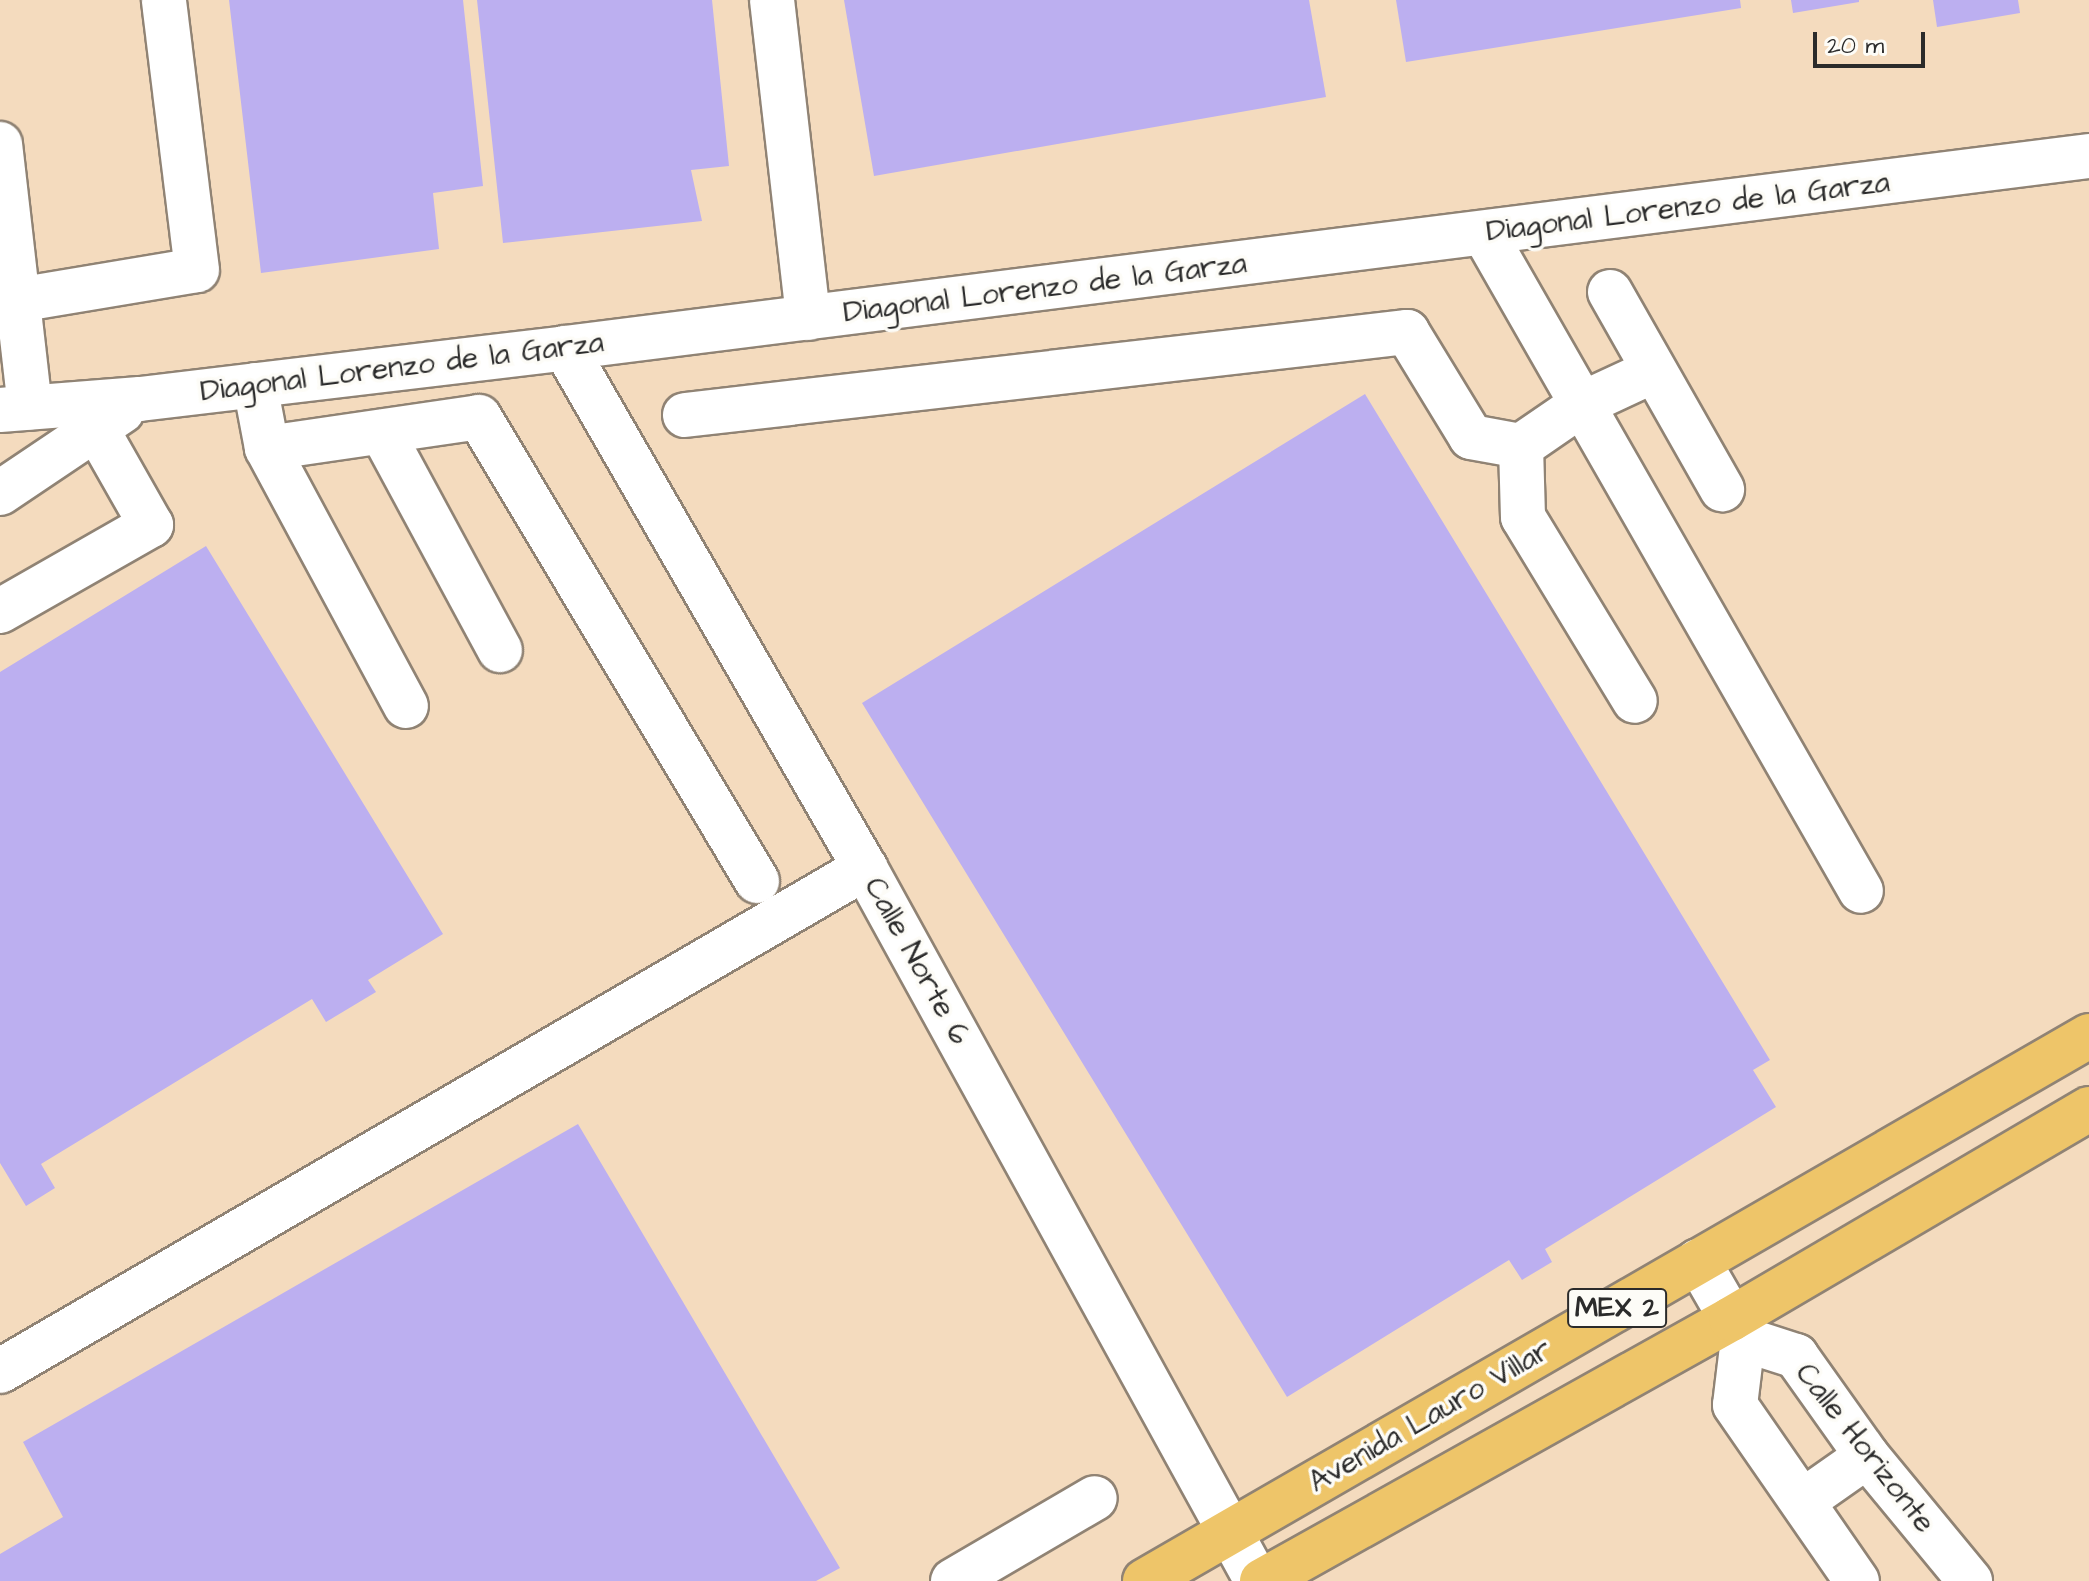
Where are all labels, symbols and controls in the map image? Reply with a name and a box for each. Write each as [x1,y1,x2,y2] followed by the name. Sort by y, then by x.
[1817,16,1929,66] scale bar
[1827,29,1884,63] text: 20 m
[1484,164,1892,250] street label: Diagonal Lorenzo de la Garza
[841,245,1249,331] street label: Diagonal Lorenzo de la Garza
[198,324,606,410] street label: Diagonal Lorenzo de la Garza
[856,871,978,1051] street label: Calle Norte 6
[1567,1284,1667,1332] road number: MEX 2
[1302,1332,1558,1500] street label: Avenida Lauro Villar
[1788,1356,1942,1540] street label: Calle Horizonte

